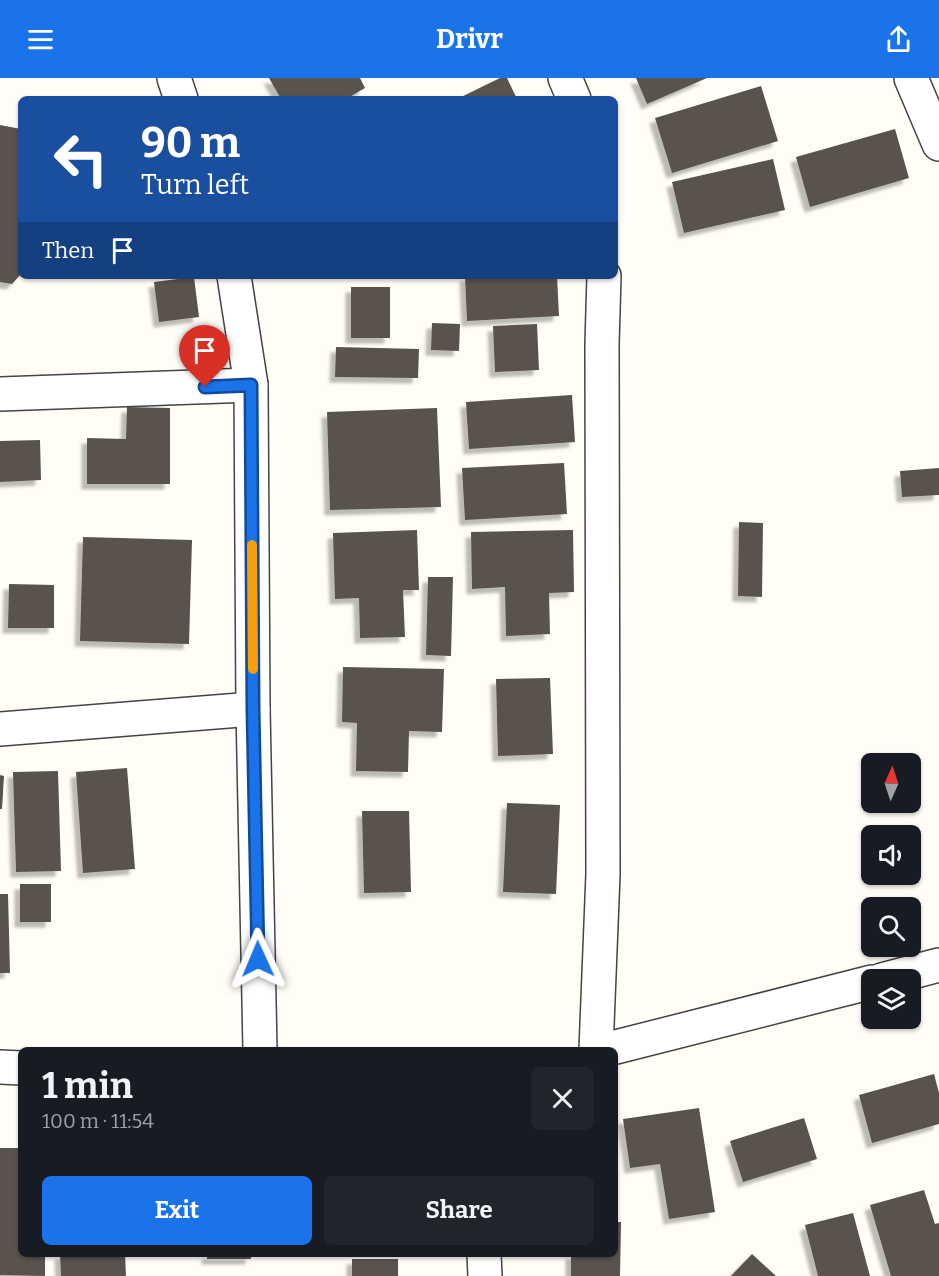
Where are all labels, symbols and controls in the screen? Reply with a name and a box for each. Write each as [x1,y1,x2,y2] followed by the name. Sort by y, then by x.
[24,23,57,56] icon: menu
[436,23,503,55] text: Drivr
[882,23,915,56] icon: share
[141,118,240,168] text: 90 m
[42,120,120,198] icon: left
[141,169,249,201] text: Turn left
[106,234,139,267] icon: arrive
[42,237,94,264] text: Then
[179,325,230,387] pin
[188,334,221,367] icon: arrive
[861,753,921,813] north arrow
[861,753,921,1029] map controls
[861,825,921,885] button: sound
[861,897,921,957] button: search
[226,927,290,991] position arrow
[861,969,921,1029] button: layers
[42,1064,133,1108] text: 1 min
[531,1067,594,1130] button: close
[42,1109,154,1133] text: 100 m · 11:54
[42,1176,312,1245] button: Exit
[324,1176,594,1245] button: Share

